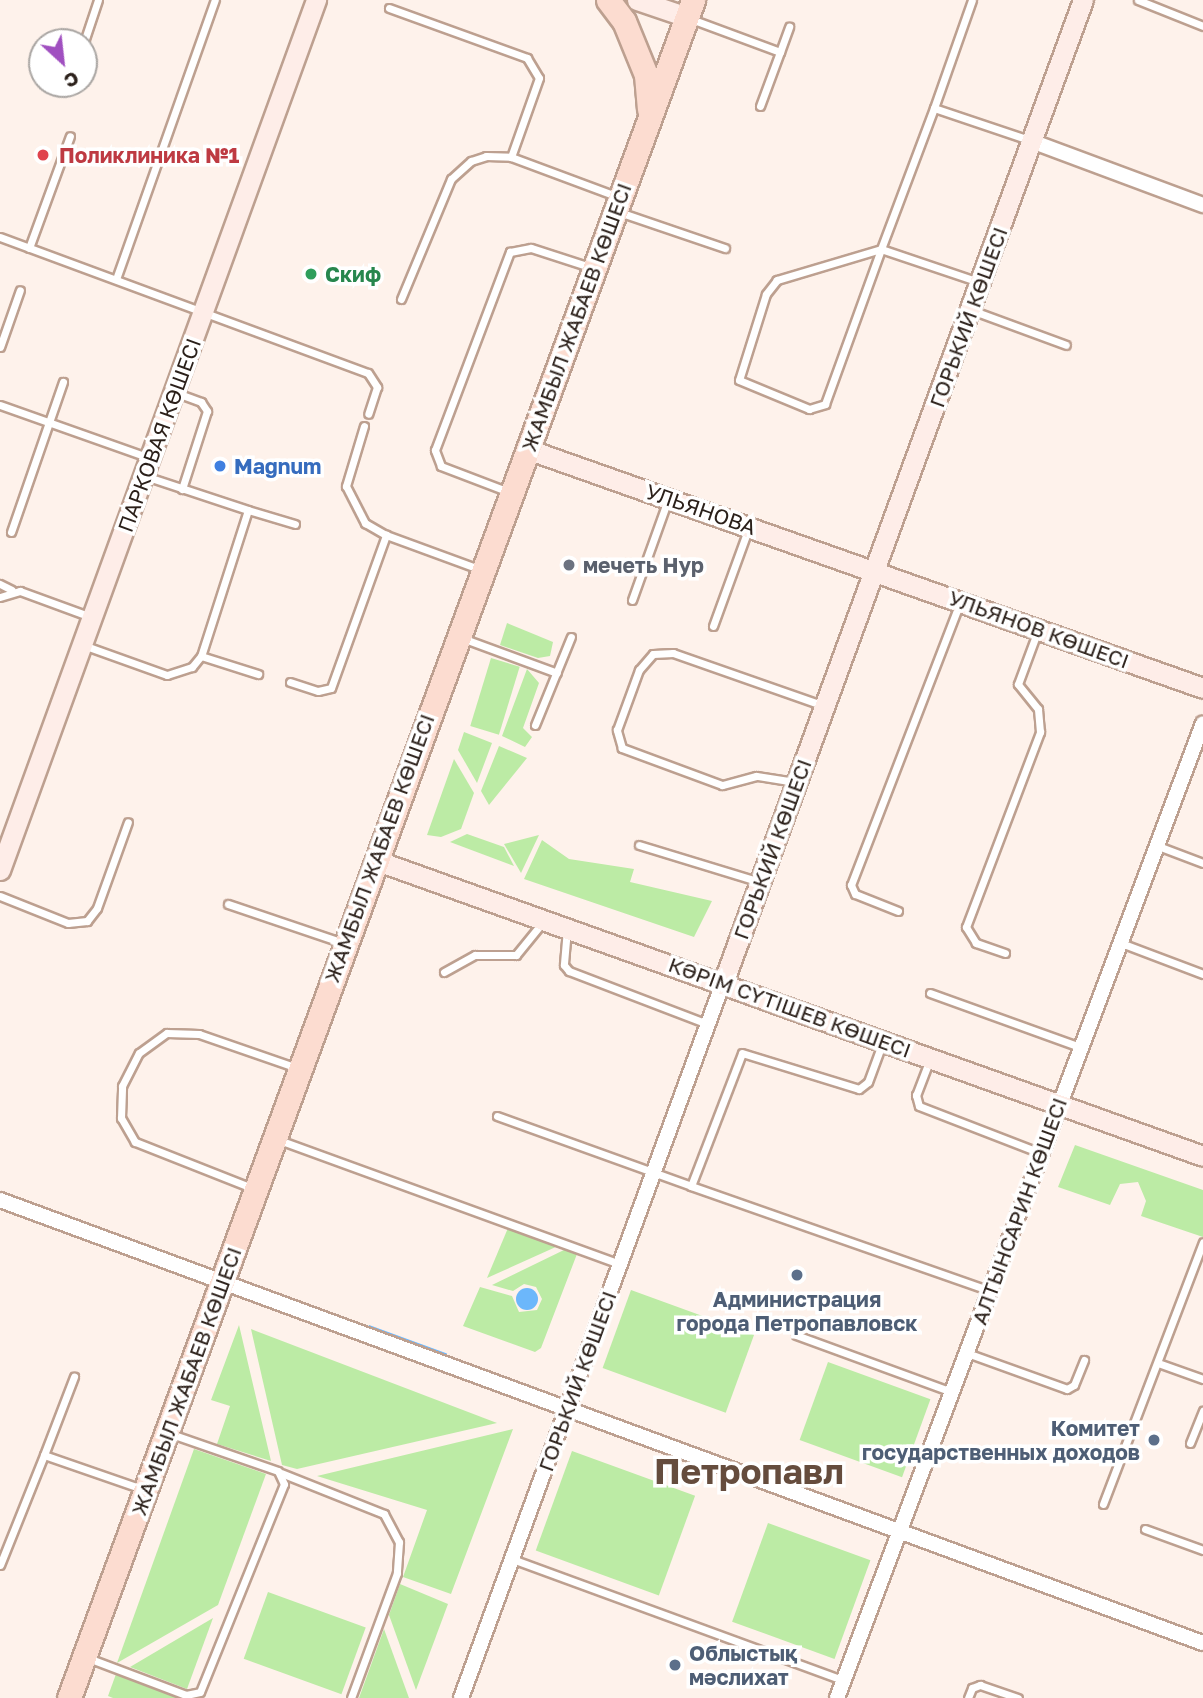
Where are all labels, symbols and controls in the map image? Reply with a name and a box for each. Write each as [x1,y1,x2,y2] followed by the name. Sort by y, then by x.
[28,28,98,98] north arrow
[61,67,83,94] text: С
[59,142,239,168] place label: Поликлиника №1
[33,145,53,165] marker: Поликлиника №1
[516,179,636,455] street label: ЖАМБЫЛ ЖАБАЕВ КӨШЕСІ
[924,223,1012,411] street label: ГОРЬКИЙ КӨШЕСІ
[325,261,381,287] place label: Скиф
[303,266,319,282] marker: Скиф
[112,335,206,535] street label: ПАРКОВАЯ КӨШЕСІ
[234,453,321,479] place label: Magnum
[212,458,228,474] marker: Magnum
[643,478,759,540] street label: УЛЬЯНОВА
[583,552,704,578] place label: мечеть Нур
[561,557,577,573] marker: мечеть Нур
[945,585,1133,673] street label: УЛЬЯНОВ КӨШЕСІ
[319,710,439,986] street label: ЖАМБЫЛ ЖАБАЕВ КӨШЕСІ
[728,755,816,943] street label: ГОРЬКИЙ КӨШЕСІ
[665,951,915,1063] street label: КӘРІМ СҮТІШЕВ КӨШЕСІ
[966,1094,1072,1328] street label: АЛТЫНСАРИН КӨШЕСІ
[126,1243,246,1519] street label: ЖАМБЫЛ ЖАБАЕВ КӨШЕСІ
[789,1267,805,1283] marker: Администрация города Петропавловск
[677,1286,917,1336] place label: Администрация города Петропавловск
[533,1287,621,1475] street label: ГОРЬКИЙ КӨШЕСІ
[862,1415,1140,1465] place label: Комитет государственных доходов
[1146,1432,1162,1448] marker: Комитет государственных доходов
[654,1450,844,1492] district label: Петропавл
[689,1640,798,1690] place label: Облыстық мәслихат
[667,1657,683,1673] marker: Облыстық мәслихат

